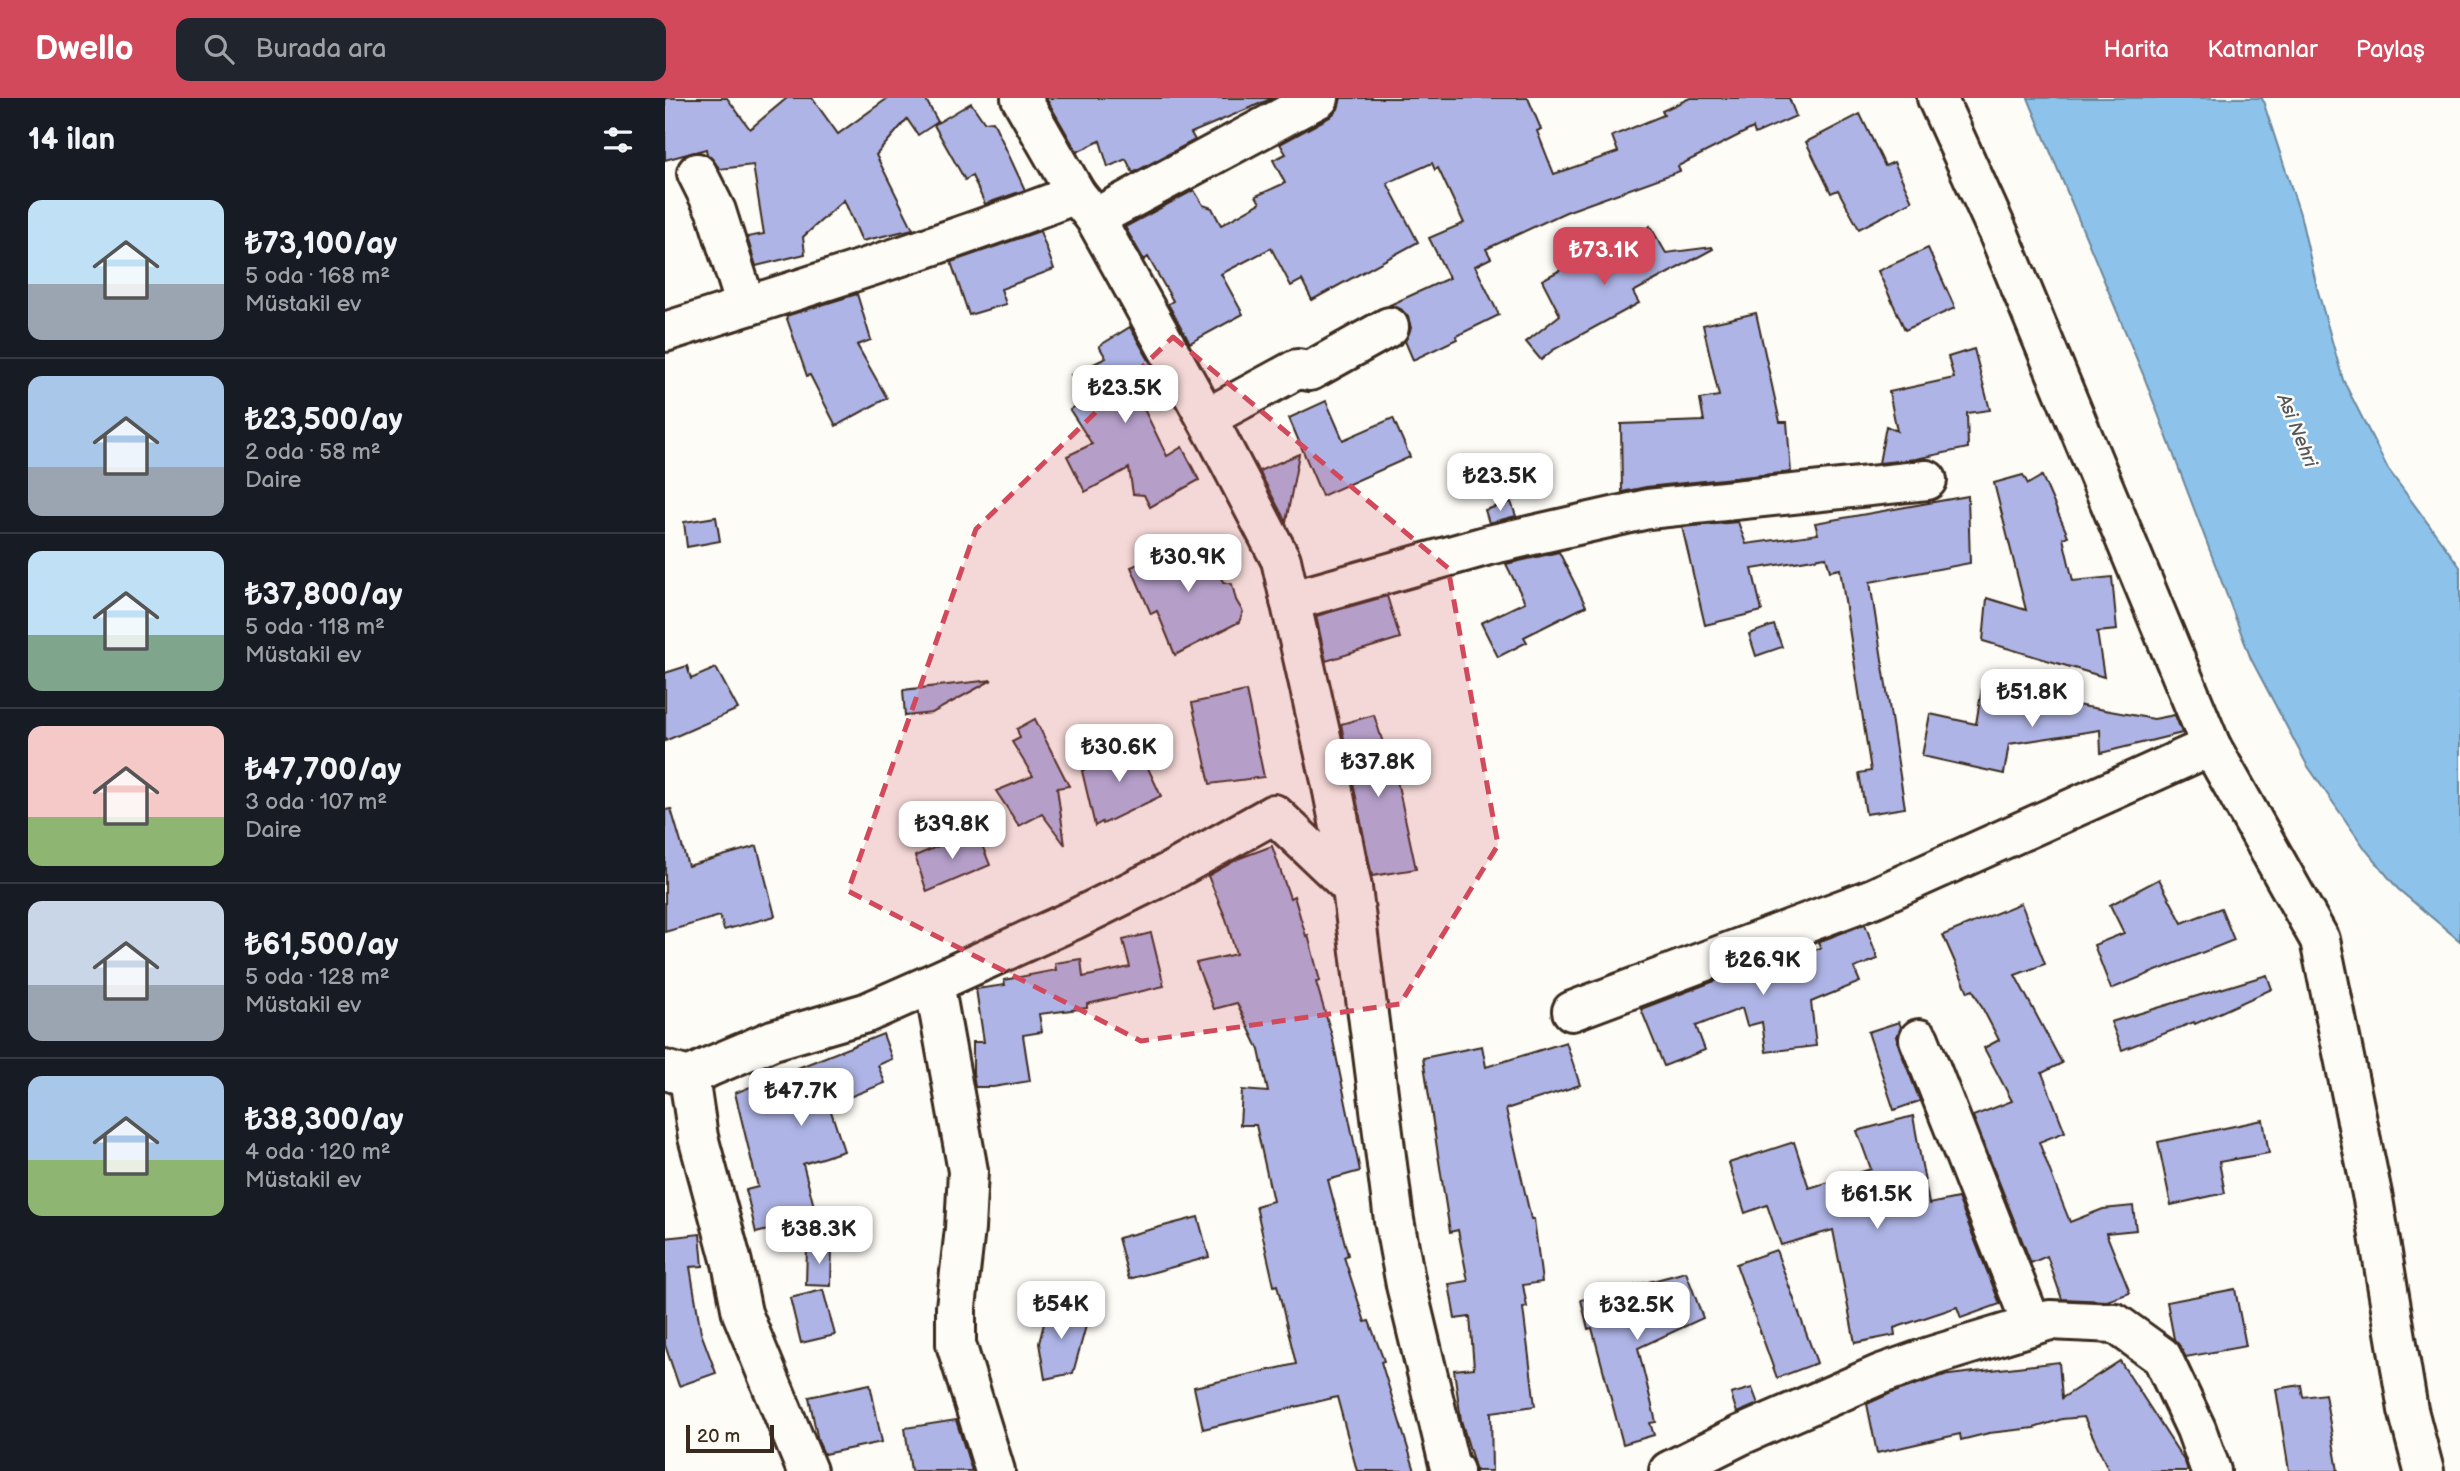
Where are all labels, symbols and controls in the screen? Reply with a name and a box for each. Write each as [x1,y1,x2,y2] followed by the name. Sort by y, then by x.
[176,18,666,81] search box
[35,29,134,69] text: Dwello
[200,30,238,68] icon: search
[256,34,386,65] text: Burada ara
[2103,35,2169,64] text: Harita
[2207,35,2318,64] text: Katmanlar
[2356,35,2425,64] text: Paylaş
[599,121,637,159] icon: filters
[28,122,115,158] text: 14 ilan
[245,226,397,262] text: ₺73,100/ay
[84,228,168,312] icon: home
[1547,228,1661,287] pin: ₺73.1K
[1569,236,1639,264] text: ₺73.1K
[245,262,390,290] text: 5 oda · 168 m²
[245,290,361,318] text: Müstakil ev
[1068,366,1182,425] pin: ₺23.5K
[1088,374,1162,402] text: ₺23.5K
[2271,390,2322,472] water label: Asi Nehri
[245,402,403,438] text: ₺23,500/ay
[84,404,168,488] icon: home
[245,438,381,466] text: 2 oda · 58 m²
[1443,454,1557,513] pin: ₺23.5K
[1463,462,1537,490] text: ₺23.5K
[245,466,301,494] text: Daire
[1131,534,1245,594] pin: ₺30.9K
[1150,543,1226,571] text: ₺30.9K
[245,577,403,613] text: ₺37,800/ay
[84,579,168,663] icon: home
[245,613,385,641] text: 5 oda · 118 m²
[245,641,361,669] text: Müstakil ev
[1975,670,2089,729] pin: ₺51.8K
[1997,678,2067,706] text: ₺51.8K
[1062,724,1176,784] pin: ₺30.6K
[1081,733,1157,761] text: ₺30.6K
[1321,740,1435,799] pin: ₺37.8K
[1341,748,1415,776] text: ₺37.8K
[245,752,401,788] text: ₺47,700/ay
[84,754,168,838] icon: home
[245,788,387,816] text: 3 oda · 107 m²
[895,802,1009,861] pin: ₺39.8K
[915,810,989,838] text: ₺39.8K
[245,816,301,844] text: Daire
[245,927,399,963] text: ₺61,500/ay
[84,929,168,1013] icon: home
[1706,937,1820,997] pin: ₺26.9K
[1725,946,1801,974] text: ₺26.9K
[245,963,390,991] text: 5 oda · 128 m²
[245,991,361,1019] text: Müstakil ev
[744,1068,858,1128] pin: ₺47.7K
[765,1077,837,1105] text: ₺47.7K
[245,1102,404,1138] text: ₺38,300/ay
[84,1104,168,1188] icon: home
[245,1138,391,1166] text: 4 oda · 120 m²
[245,1166,361,1194] text: Müstakil ev
[1820,1172,1934,1231] pin: ₺61.5K
[1842,1180,1912,1208] text: ₺61.5K
[762,1206,876,1266] pin: ₺38.3K
[782,1215,856,1243] text: ₺38.3K
[1020,1282,1102,1341] pin: ₺54K
[1580,1282,1694,1342] pin: ₺32.5K
[1033,1290,1089,1318] text: ₺54K
[1600,1291,1674,1319] text: ₺32.5K
[686,1422,773,1454] scale bar
[697,1425,740,1448] text: 20 m

